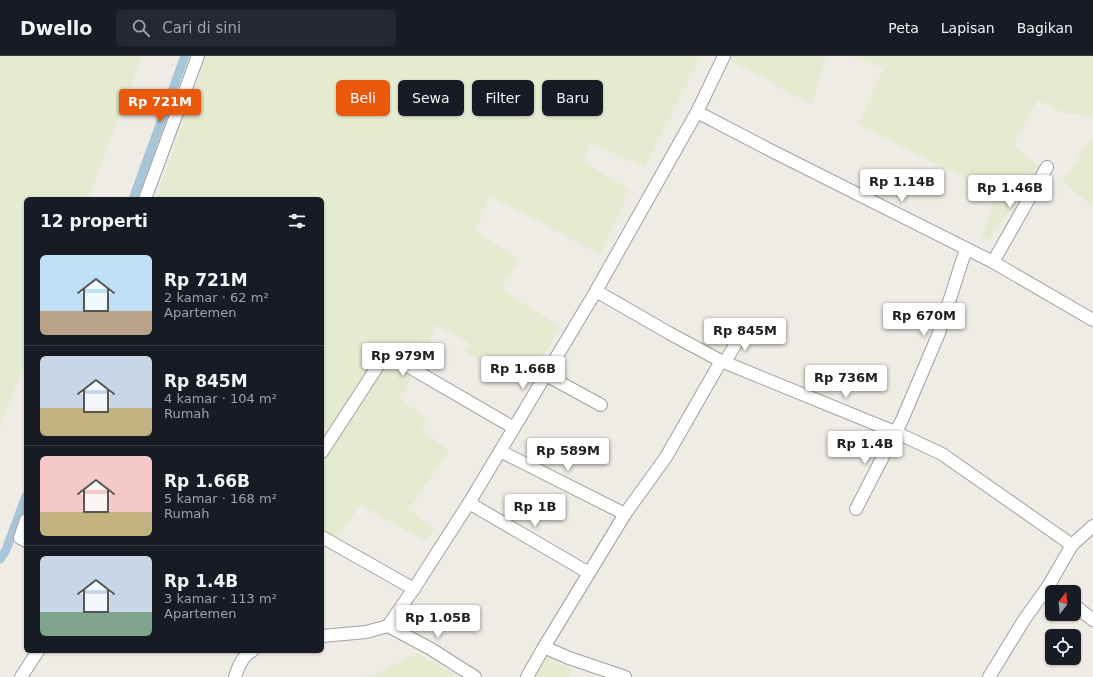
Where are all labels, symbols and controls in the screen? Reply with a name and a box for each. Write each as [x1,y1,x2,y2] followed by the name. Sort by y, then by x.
[116,10,396,46] search box
[20,17,92,39] text: Dwello
[130,17,152,39] icon: search
[162,19,241,37] text: Cari di sini
[888,20,919,36] text: Peta
[941,20,995,36] text: Lapisan
[1017,20,1073,36] text: Bagikan
[336,80,390,116] chip: Beli
[398,80,464,116] chip: Sewa
[472,80,534,116] chip: Filter
[542,80,603,116] chip: Baru
[123,89,197,123] pin: Rp 721M
[128,94,192,109] text: Rp 721M
[861,169,943,203] pin: Rp 1.14B
[869,174,935,189] text: Rp 1.14B
[969,175,1051,209] pin: Rp 1.46B
[977,180,1043,195] text: Rp 1.46B
[286,210,308,232] icon: filters
[40,211,148,231] text: 12 properti
[164,270,248,290] text: Rp 721M
[72,271,120,319] icon: home
[164,290,269,305] text: 2 kamar · 62 m²
[887,303,961,337] pin: Rp 670M
[164,305,236,320] text: Apartemen
[892,308,956,323] text: Rp 670M
[708,318,782,352] pin: Rp 845M
[713,323,777,338] text: Rp 845M
[366,343,440,377] pin: Rp 979M
[371,348,435,363] text: Rp 979M
[482,356,564,390] pin: Rp 1.66B
[490,361,556,376] text: Rp 1.66B
[809,365,883,399] pin: Rp 736M
[814,370,878,385] text: Rp 736M
[164,371,248,391] text: Rp 845M
[72,372,120,420] icon: home
[164,391,277,406] text: 4 kamar · 104 m²
[164,406,210,421] text: Rumah
[828,431,902,465] pin: Rp 1.4B
[837,436,893,451] text: Rp 1.4B
[531,438,605,472] pin: Rp 589M
[536,443,600,458] text: Rp 589M
[164,471,250,491] text: Rp 1.66B
[72,472,120,520] icon: home
[164,491,277,506] text: 5 kamar · 168 m²
[507,494,563,528] pin: Rp 1B
[514,499,556,514] text: Rp 1B
[164,506,210,521] text: Rumah
[164,571,238,591] text: Rp 1.4B
[72,572,120,620] icon: home
[1045,585,1081,621] north arrow
[1045,585,1081,665] map controls
[164,591,277,606] text: 3 kamar · 113 m²
[397,605,479,639] pin: Rp 1.05B
[164,606,236,621] text: Apartemen
[405,610,471,625] text: Rp 1.05B
[1045,629,1081,665] button: locate

